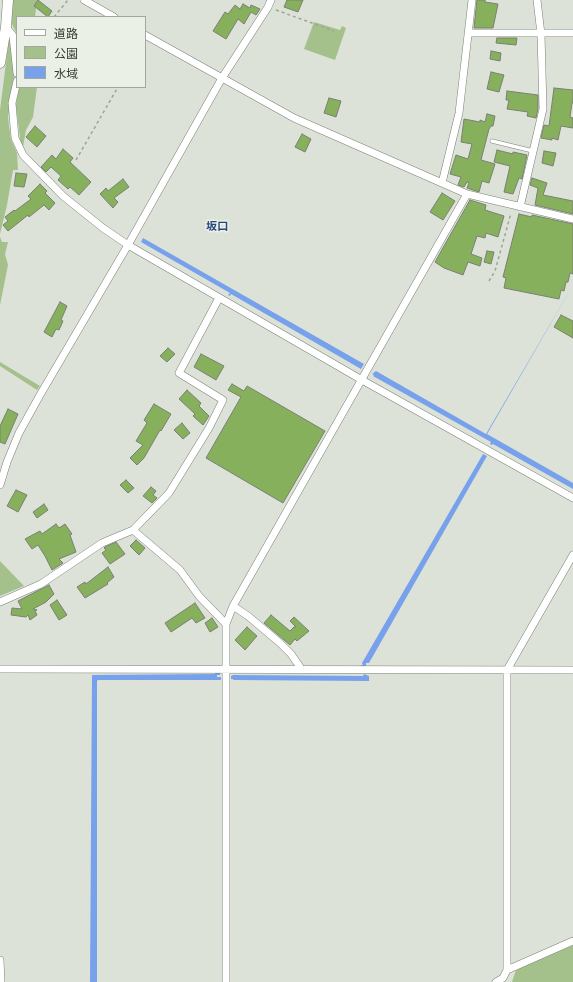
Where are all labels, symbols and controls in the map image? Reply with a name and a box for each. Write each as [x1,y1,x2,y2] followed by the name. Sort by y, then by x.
[16,16,146,88] legend
[54,27,78,41] text: 道路
[54,47,78,61] text: 公園
[54,67,78,81] text: 水域
[206,220,228,234] district label: 坂口

